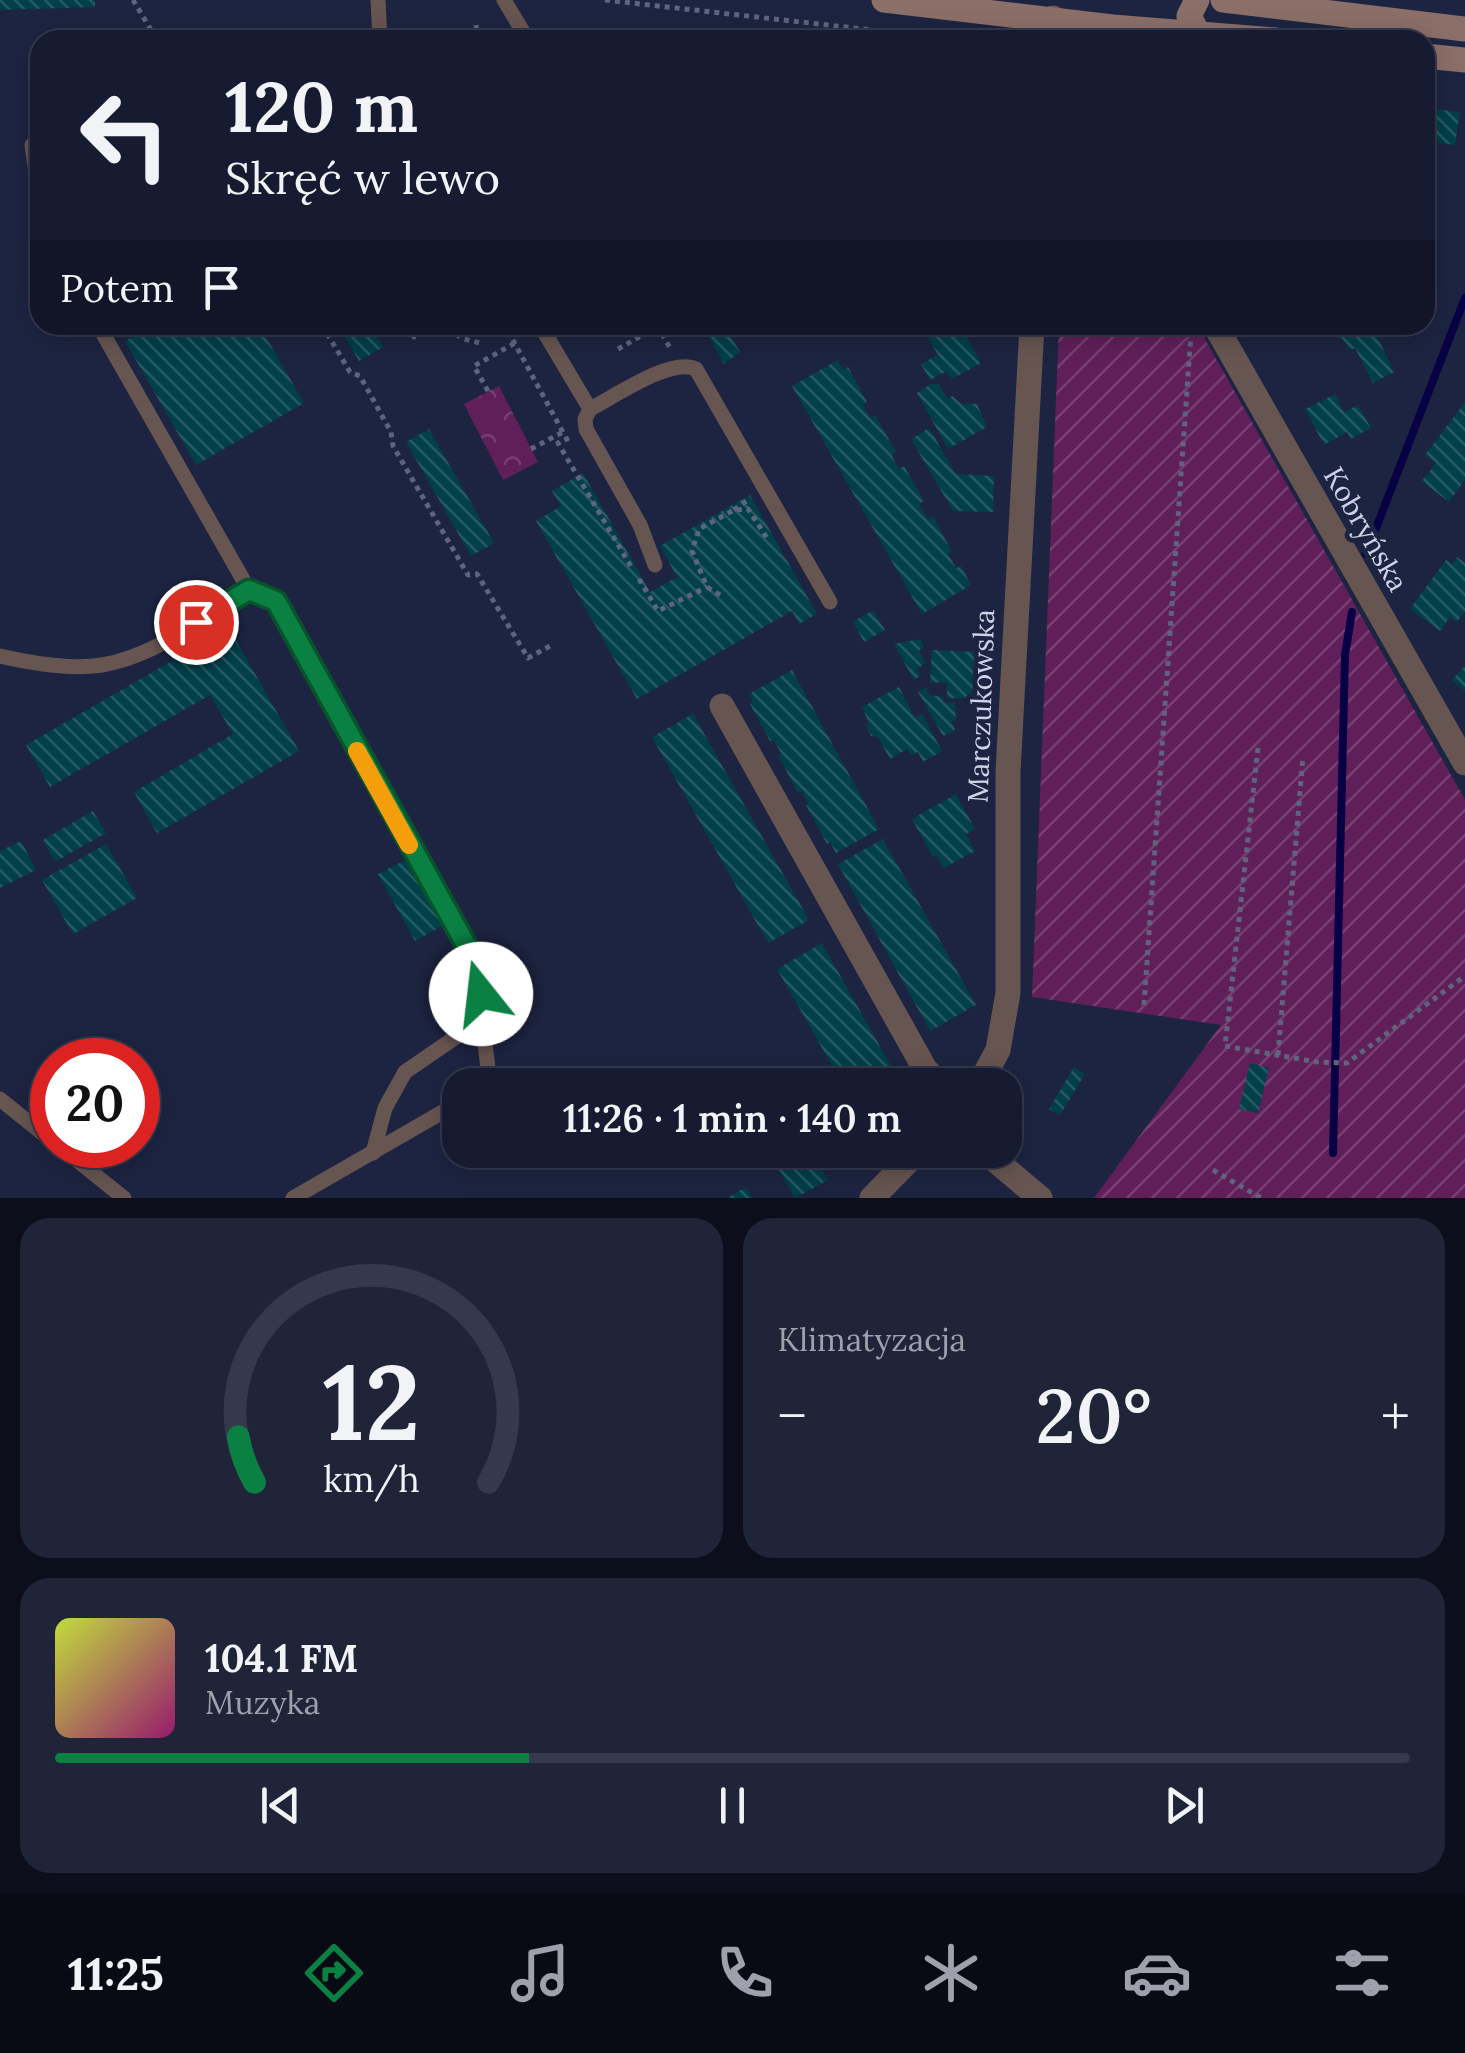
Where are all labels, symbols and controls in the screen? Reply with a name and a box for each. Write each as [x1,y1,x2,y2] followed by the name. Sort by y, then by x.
[225,62,418,151] text: 120 m
[60,70,190,200] icon: left
[225,149,500,206] text: Skręć w lewo
[194,260,249,315] icon: arrive
[60,264,174,312] text: Potem
[1316,460,1416,598] street label: Kobryńska
[154,580,239,665] pin
[169,595,224,650] icon: arrive
[960,609,1002,803] street label: Marczukowska
[429,942,533,1046] position arrow
[30,1038,160,1168] speed limit sign: 20
[563,1094,901,1142] text: 11:26 · 1 min · 140 m
[778,1319,966,1360] text: Klimatyzacja
[322,1335,420,1468] text: 12
[1035,1368,1152,1464] text: 20°
[778,1381,807,1451] text: −
[1381,1381,1410,1451] text: +
[323,1456,420,1502] text: km/h
[205,1634,358,1682] text: 104.1 FM
[205,1682,320,1723] text: Muzyka
[253,1778,308,1833] icon: previous
[705,1778,760,1833] icon: pause
[1157,1778,1212,1833] icon: next
[299,1938,369,2008] icon: directions
[505,1938,575,2008] icon: music
[710,1938,780,2008] icon: phone
[916,1938,986,2008] icon: climate
[1122,1938,1192,2008] icon: car
[1327,1938,1397,2008] icon: filters
[68,1945,164,2002] text: 11:25

